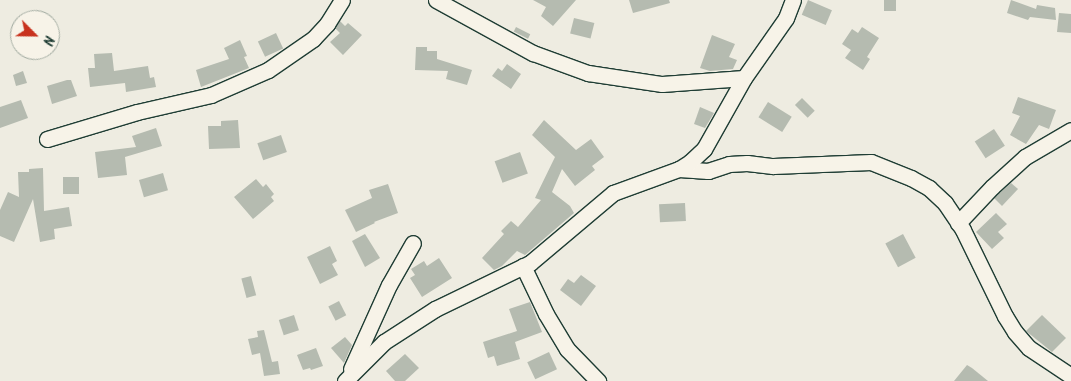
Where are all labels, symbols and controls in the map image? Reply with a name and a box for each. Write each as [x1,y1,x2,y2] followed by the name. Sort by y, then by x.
[10,10,60,60] north arrow
[36,32,60,49] text: N

